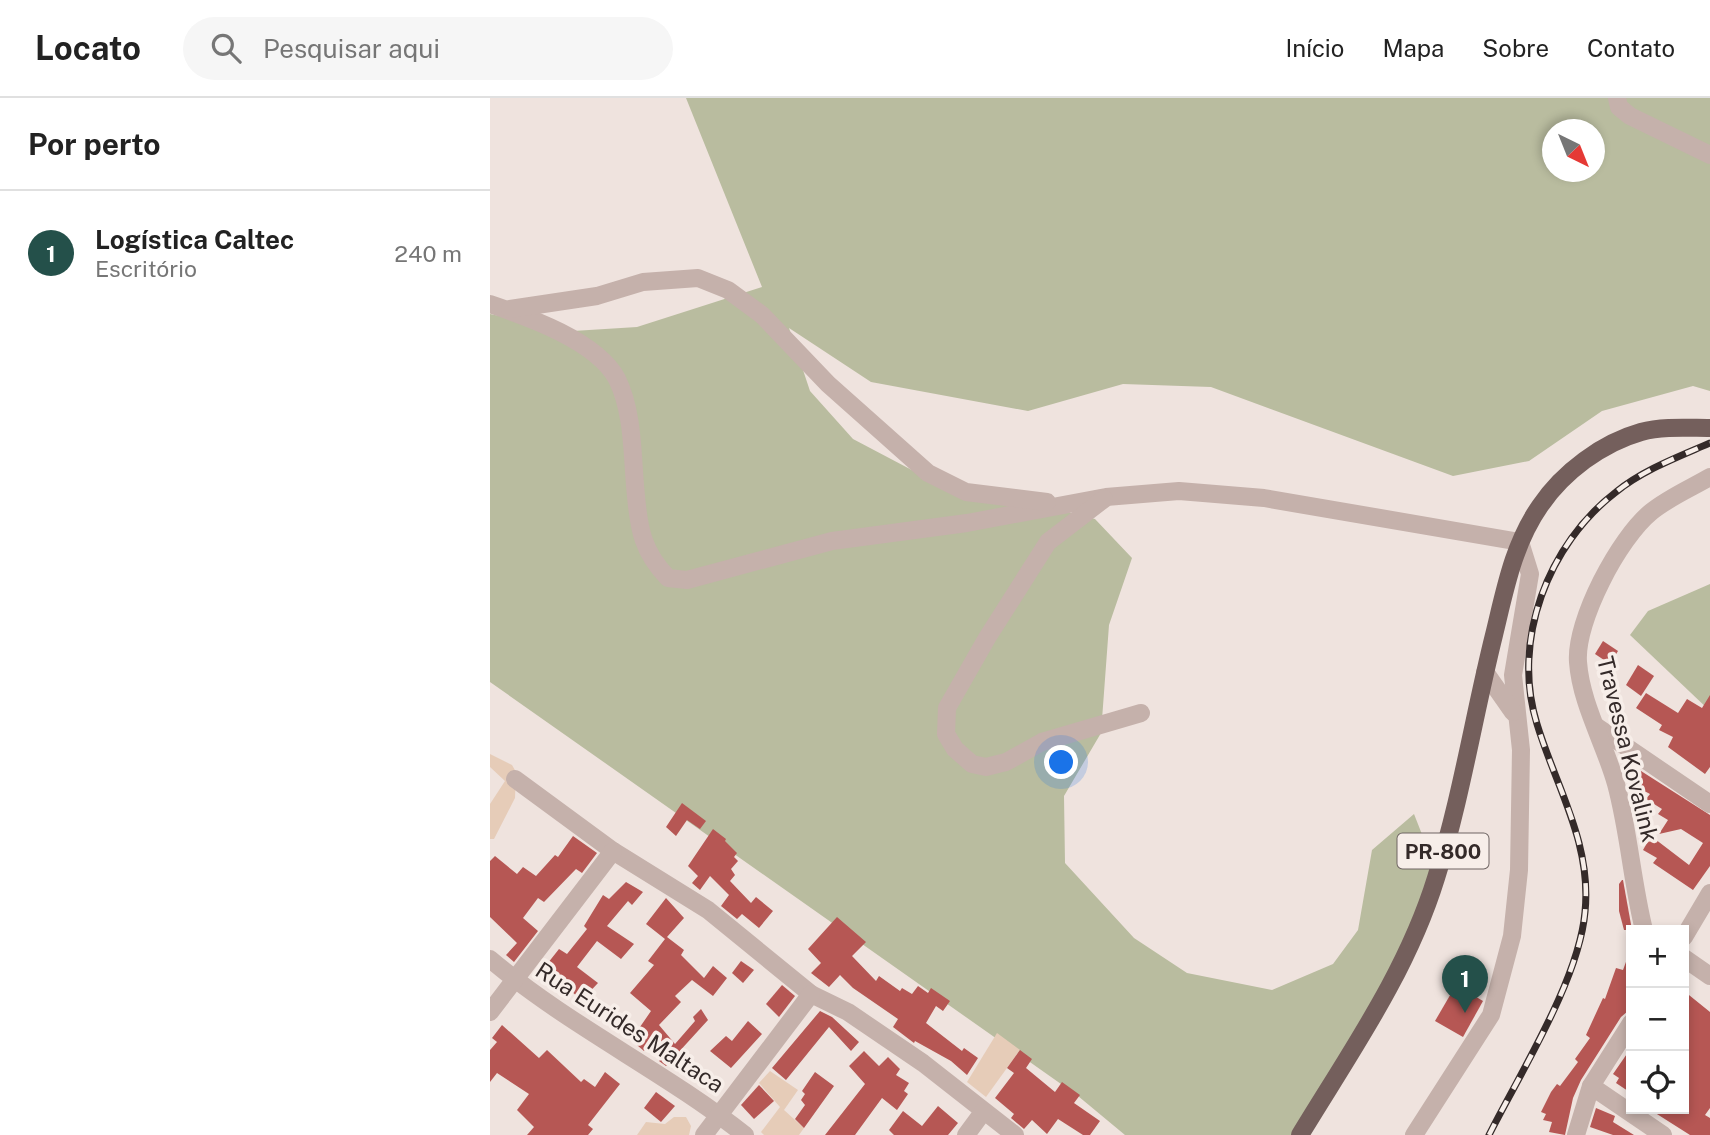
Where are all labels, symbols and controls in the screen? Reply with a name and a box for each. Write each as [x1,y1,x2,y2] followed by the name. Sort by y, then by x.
[183,17,673,80] search box
[35,29,141,67] text: Locato
[207,29,245,67] icon: search
[263,33,440,64] text: Pesquisar aqui
[1286,34,1344,62] text: Início
[1382,34,1444,62] text: Mapa
[1482,34,1549,62] text: Sobre
[1587,34,1675,62] text: Contato
[1542,119,1605,182] north arrow
[28,126,160,162] text: Por perto
[95,224,294,255] text: Logística Caltec
[46,240,56,267] text: 1
[394,240,462,267] text: 240 m
[95,255,197,282] text: Escritório
[1592,653,1664,845] street label: Travessa Kovalink
[1044,745,1078,779] your location
[1398,834,1488,868] road number: PR-800
[1626,925,1689,1114] map controls
[1626,925,1689,988] button: +
[1442,955,1488,1013] pin: 1
[531,956,729,1098] street label: Rua Eurides Maltaca
[1626,988,1689,1051] button: −
[1626,1051,1689,1114] button: locate

